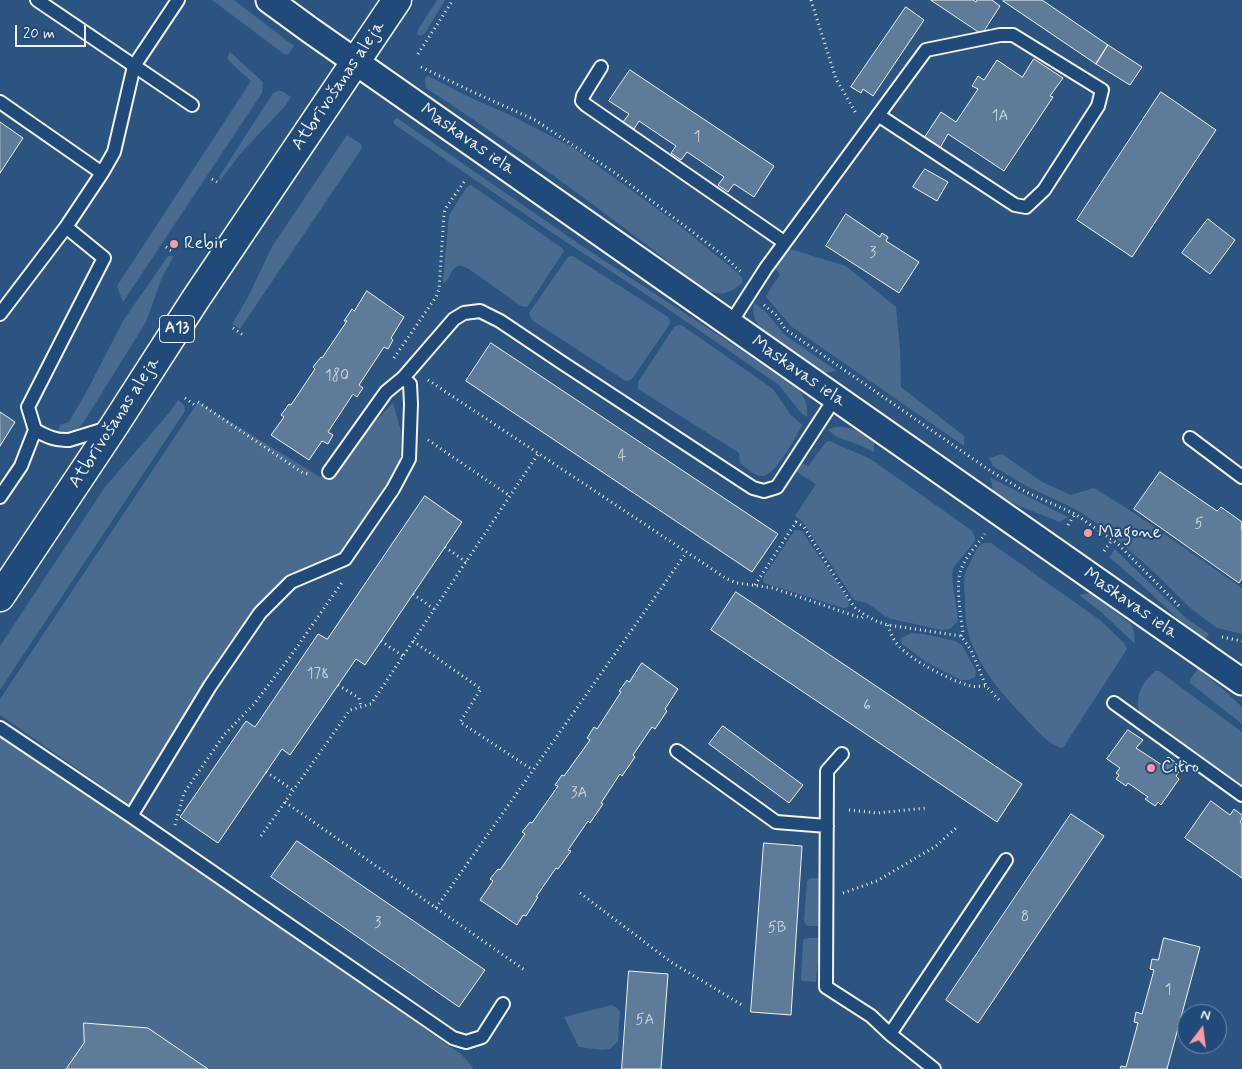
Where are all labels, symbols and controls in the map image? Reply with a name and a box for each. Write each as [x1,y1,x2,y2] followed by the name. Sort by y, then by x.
[18,15,89,47] scale bar
[288,17,390,155] street label: Atbrīvošanas aleja
[23,24,55,44] text: 20 m
[416,100,518,180] street label: Maskavas iela
[992,108,1008,126] house number: 1A
[694,129,700,147] house number: 1
[184,233,227,255] place label: Rebir
[168,238,180,250] marker: Rebir
[870,245,876,263] house number: 3
[160,316,194,342] road number: A13
[747,332,849,412] street label: Maskavas iela
[65,354,165,492] street label: Atbrīvošanas aleja
[325,368,349,386] house number: 180
[618,448,626,466] house number: 4
[1195,516,1203,534] house number: 5
[1098,522,1161,544] place label: Magone
[1082,527,1094,539] marker: Magone
[1079,564,1181,644] street label: Maskavas iela
[307,666,329,684] house number: 178
[863,698,871,716] house number: 6
[1161,757,1199,779] place label: Citro
[1145,762,1157,774] marker: Citro
[571,785,587,803] house number: 3A
[1021,909,1029,927] house number: 8
[375,915,381,933] house number: 3
[768,920,786,938] house number: 5B
[1165,982,1171,1000] house number: 1
[1177,1004,1227,1054] north arrow
[1199,1006,1212,1025] text: N
[636,1012,654,1030] house number: 5A

